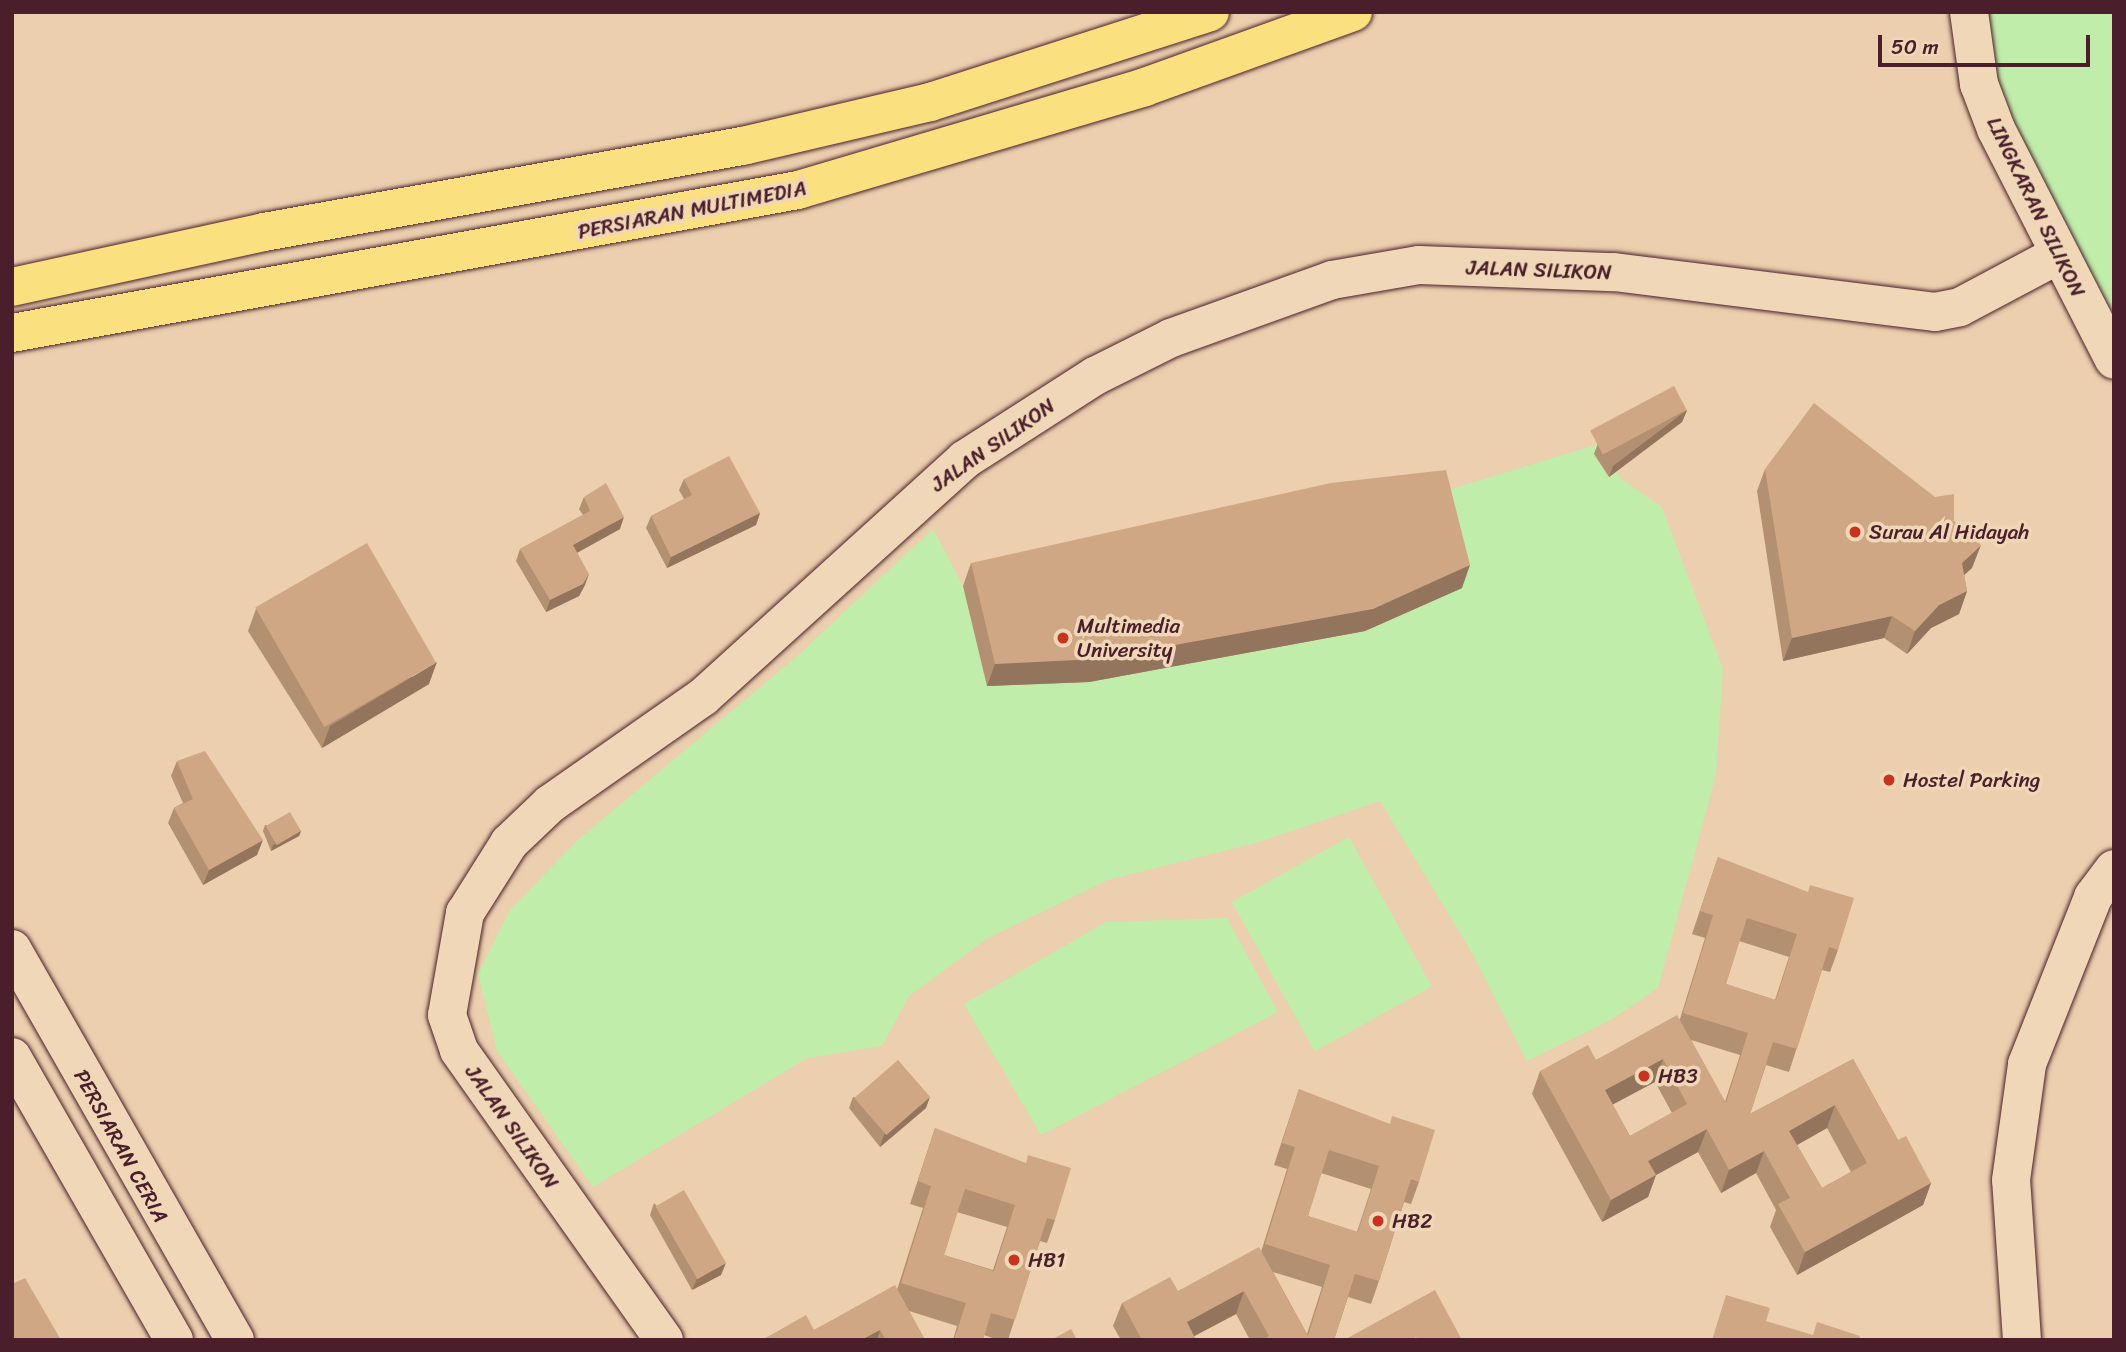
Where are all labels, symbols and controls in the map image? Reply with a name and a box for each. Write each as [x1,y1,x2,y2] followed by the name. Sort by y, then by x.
[1881,21,2093,65] scale bar
[1891,28,1939,66] text: 50 m
[1981,113,2091,301] street label: LINGKARAN SILIKON
[574,175,810,245] street label: PERSIARAN MULTIMEDIA
[1466,255,1612,285] street label: JALAN SILIKON
[926,393,1060,497] street label: JALAN SILIKON
[1869,519,2029,545] place label: Surau Al Hidayah
[1847,524,1863,540] marker: Surau Al Hidayah
[1077,613,1180,663] place label: Multimedia University
[1055,630,1071,646] marker: Multimedia University
[1903,767,2040,793] place label: Hostel Parking
[1881,772,1897,788] marker: Hostel Parking
[460,1060,564,1194] street label: JALAN SILIKON
[1658,1063,1698,1089] place label: HB3
[68,1065,174,1227] street label: PERSIARAN CERIA
[1636,1068,1652,1084] marker: HB3
[1392,1208,1432,1234] place label: HB2
[1370,1213,1386,1229] marker: HB2
[1028,1247,1065,1273] place label: HB1
[1006,1252,1022,1268] marker: HB1

